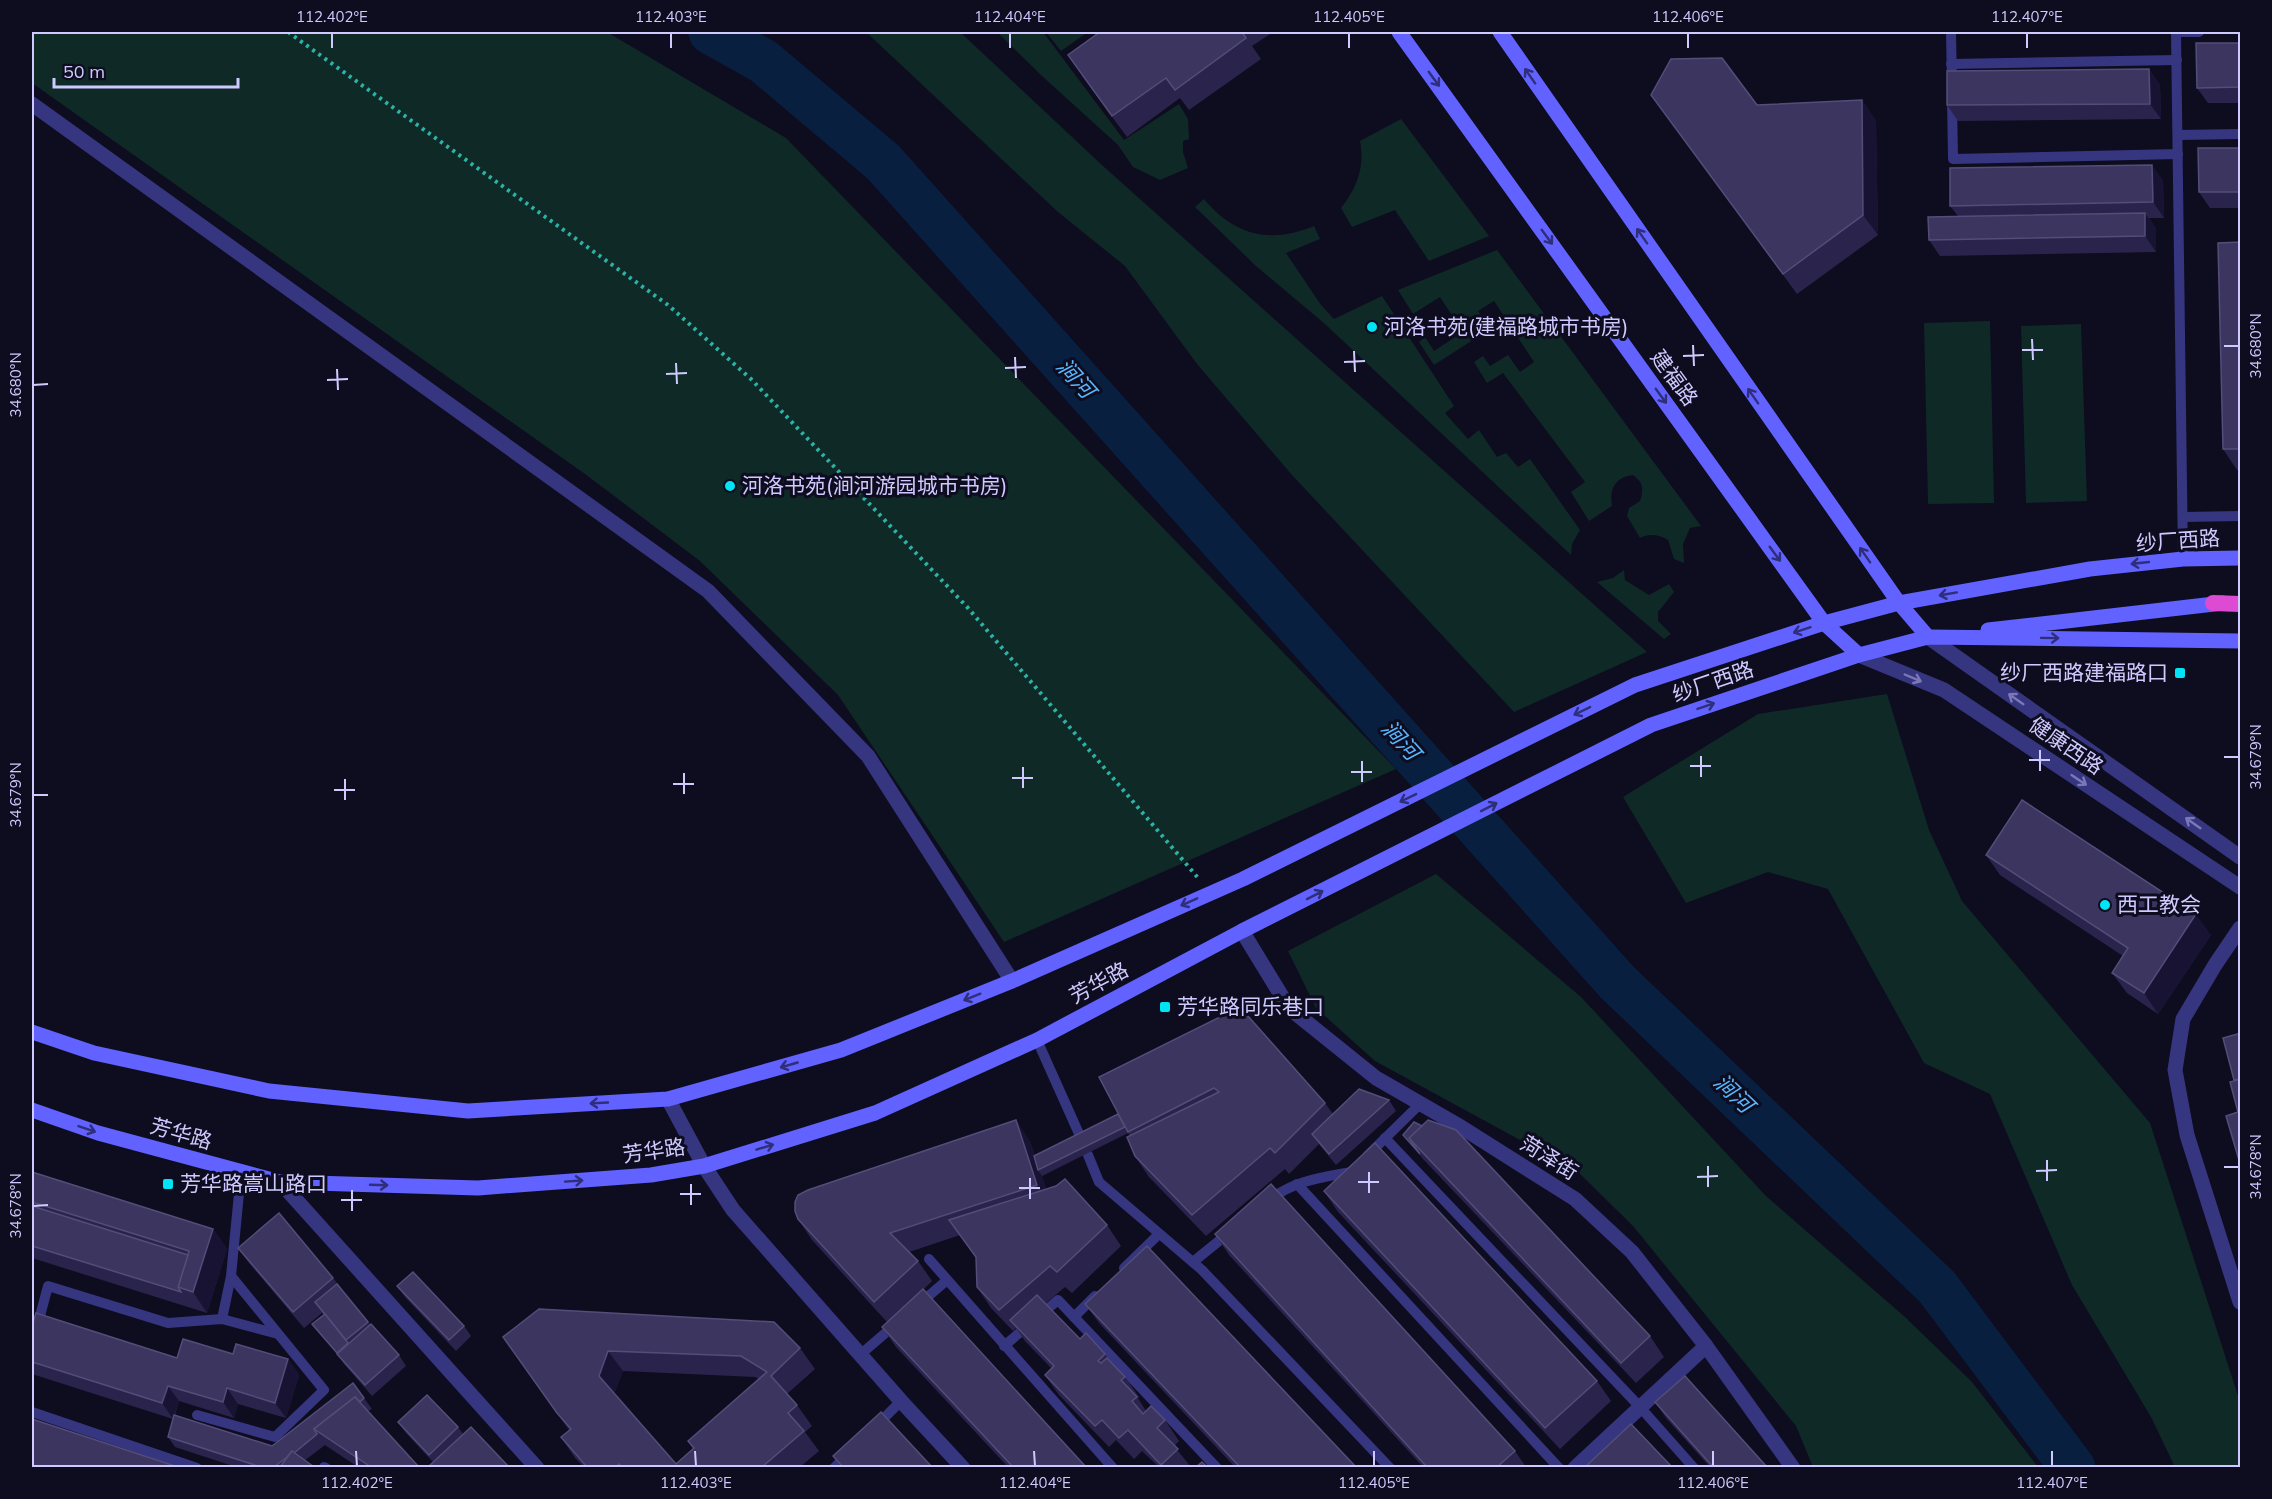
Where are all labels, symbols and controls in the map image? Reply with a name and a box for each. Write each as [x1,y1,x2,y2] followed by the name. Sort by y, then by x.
[296,7,368,26] text: 112.402°E
[635,7,707,26] text: 112.403°E
[974,7,1046,26] text: 112.404°E
[1313,7,1385,26] text: 112.405°E
[1652,7,1724,26] text: 112.406°E
[1991,7,2063,26] text: 112.407°E
[54,51,238,89] scale bar
[63,60,105,83] text: 50 m
[1524,68,1536,84] one-way arrow
[1427,71,1440,87] one-way arrow
[1636,228,1648,244] one-way arrow
[1541,229,1553,245] one-way arrow
[1384,313,1628,339] place label: 河洛书苑(建福路城市书房)
[2246,313,2265,379] text: 34.680°N
[1365,320,1379,334] marker: 河洛书苑(建福路城市书房)
[1646,344,1704,411] street label: 建福路
[6,352,25,418] text: 34.680°N
[1051,352,1104,407] water label: 涧河
[1655,387,1667,403] one-way arrow
[1747,388,1759,404] one-way arrow
[742,472,1007,498] place label: 河洛书苑(涧河游园城市书房)
[723,479,737,493] marker: 河洛书苑(涧河游园城市书房)
[2135,524,2221,556] street label: 纱厂西路
[1768,546,1781,562] one-way arrow
[1859,548,1871,564] one-way arrow
[2131,558,2151,569] one-way arrow
[1938,589,1958,600] one-way arrow
[1793,625,1812,636] one-way arrow
[2039,633,2059,644] one-way arrow
[1669,655,1757,707] street label: 纱厂西路
[2000,659,2168,685] place label: 纱厂西路建福路口
[2173,666,2187,680] marker: 纱厂西路建福路口
[1904,673,1922,684] one-way arrow
[2008,693,2025,705] one-way arrow
[1696,700,1715,711] one-way arrow
[1574,706,1592,718] one-way arrow
[2024,711,2109,779] street label: 健康西路
[1376,714,1429,769] water label: 涧河
[2246,724,2265,790] text: 34.679°N
[6,762,25,828] text: 34.679°N
[2070,774,2086,786] one-way arrow
[1399,792,1417,804] one-way arrow
[1479,801,1497,812] one-way arrow
[2185,817,2201,829] one-way arrow
[1305,889,1323,900] one-way arrow
[2117,891,2201,917] place label: 西工教会
[1181,897,1199,909] one-way arrow
[2098,898,2112,912] marker: 西工教会
[1065,956,1132,1008] street label: 芳华路
[963,992,982,1003] one-way arrow
[1177,993,1324,1019] place label: 芳华路同乐巷口
[1158,1000,1172,1014] marker: 芳华路同乐巷口
[780,1060,799,1071] one-way arrow
[1708,1068,1762,1121] water label: 涧河
[590,1098,610,1109] one-way arrow
[147,1112,215,1154] street label: 芳华路
[77,1124,96,1135] one-way arrow
[1516,1129,1583,1185] street label: 菏泽街
[621,1133,687,1167] street label: 芳华路
[2246,1134,2265,1200] text: 34.678°N
[755,1140,774,1151] one-way arrow
[180,1170,327,1196] place label: 芳华路嵩山路口
[6,1173,25,1239] text: 34.678°N
[564,1175,584,1186] one-way arrow
[161,1177,175,1191] marker: 芳华路嵩山路口
[369,1180,389,1191] one-way arrow
[321,1473,393,1492] text: 112.402°E
[660,1473,732,1492] text: 112.403°E
[999,1473,1071,1492] text: 112.404°E
[1338,1473,1410,1492] text: 112.405°E
[1677,1473,1749,1492] text: 112.406°E
[2016,1473,2088,1492] text: 112.407°E

